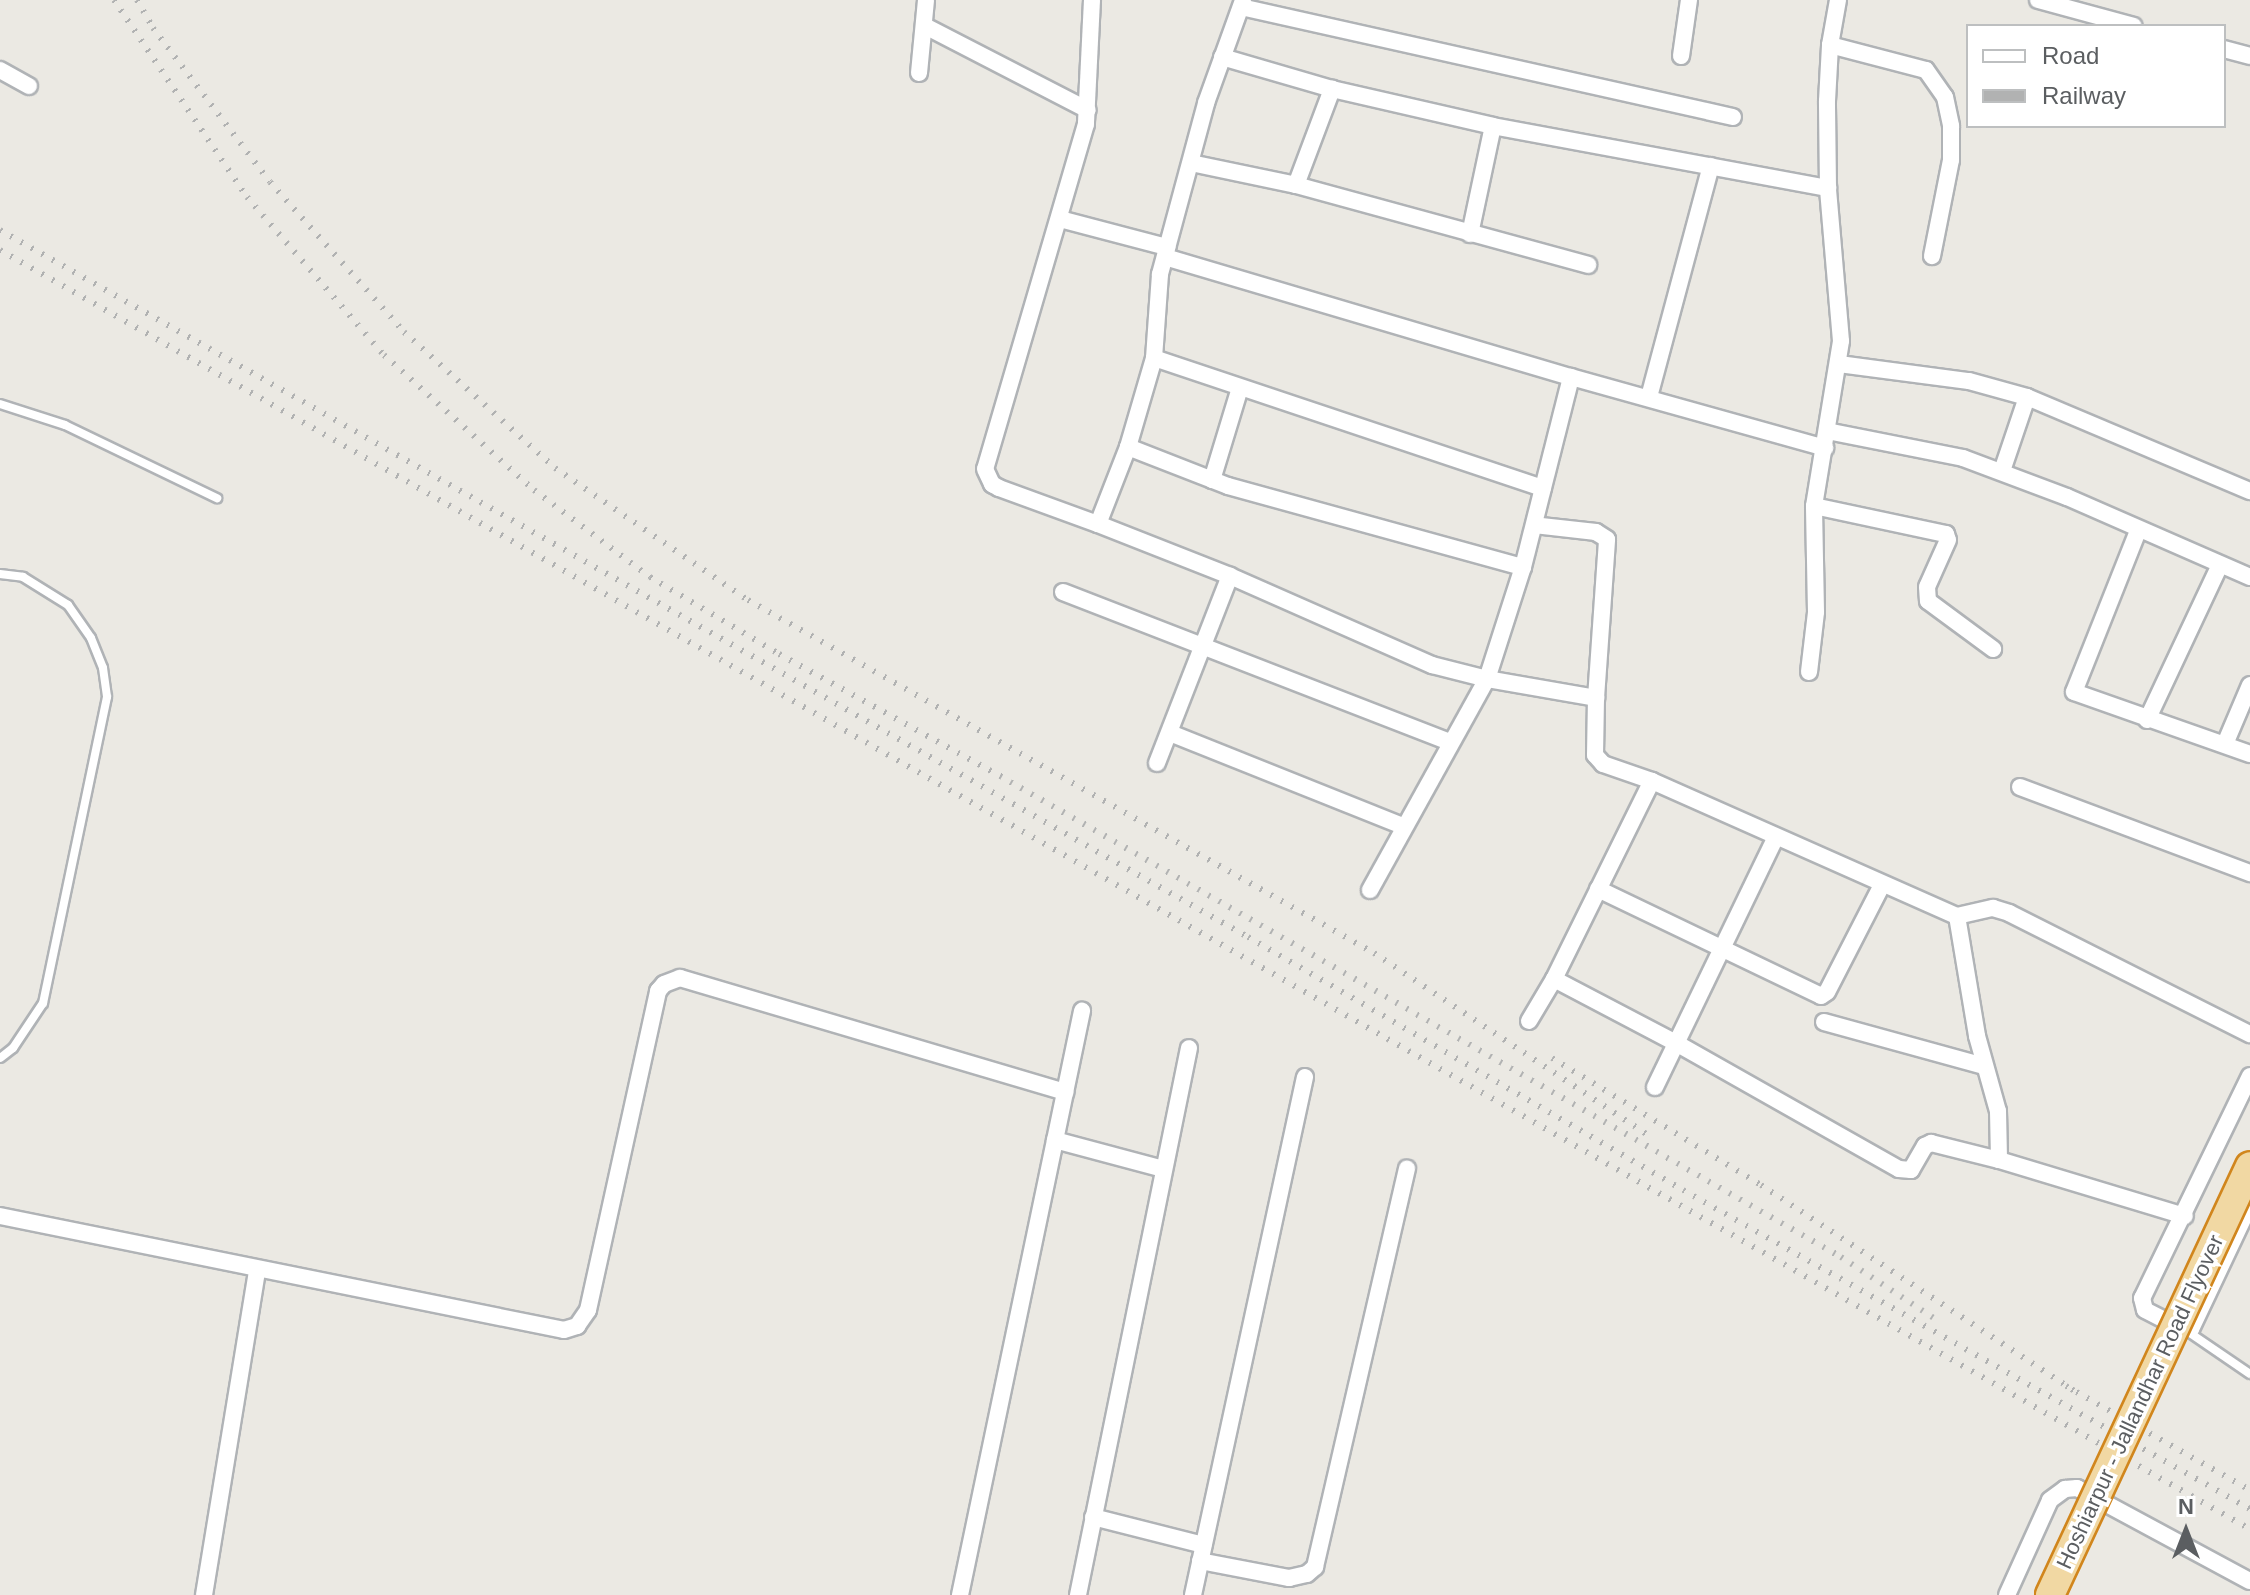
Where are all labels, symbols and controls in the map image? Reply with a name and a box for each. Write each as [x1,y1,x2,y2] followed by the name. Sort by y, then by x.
[1966,24,2226,128] legend
[2042,42,2099,69] text: Road
[2042,82,2126,109] text: Railway
[2051,1231,2229,1573] street label: Hoshiarpur - Jallandhar Road Flyover
[2146,1491,2226,1571] north arrow
[2178,1494,2194,1519] text: N

